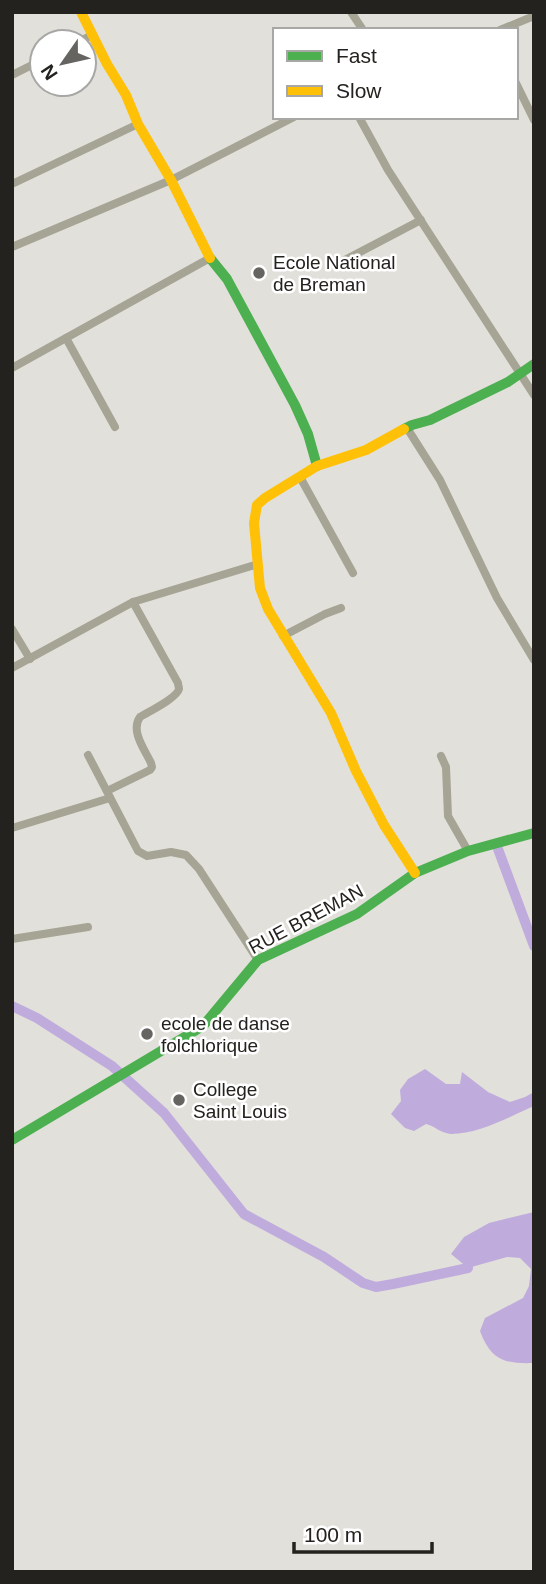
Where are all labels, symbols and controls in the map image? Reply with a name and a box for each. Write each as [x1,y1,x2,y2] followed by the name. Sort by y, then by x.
[28,28,98,98] north arrow
[273,28,518,119] legend
[336,44,377,67] text: Fast
[37,61,62,84] text: N
[336,79,382,102] text: Slow
[273,252,396,295] place label: Ecole National de Breman
[251,265,267,281] marker: Ecole National de Breman
[245,880,367,958] street label: RUE BREMAN
[161,1013,290,1056] place label: ecole de danse folchlorique
[139,1026,155,1042] marker: ecole de danse folchlorique
[193,1079,287,1122] place label: College Saint Louis
[171,1092,187,1108] marker: College Saint Louis
[294,1510,432,1554] scale bar
[304,1523,362,1546] text: 100 m

